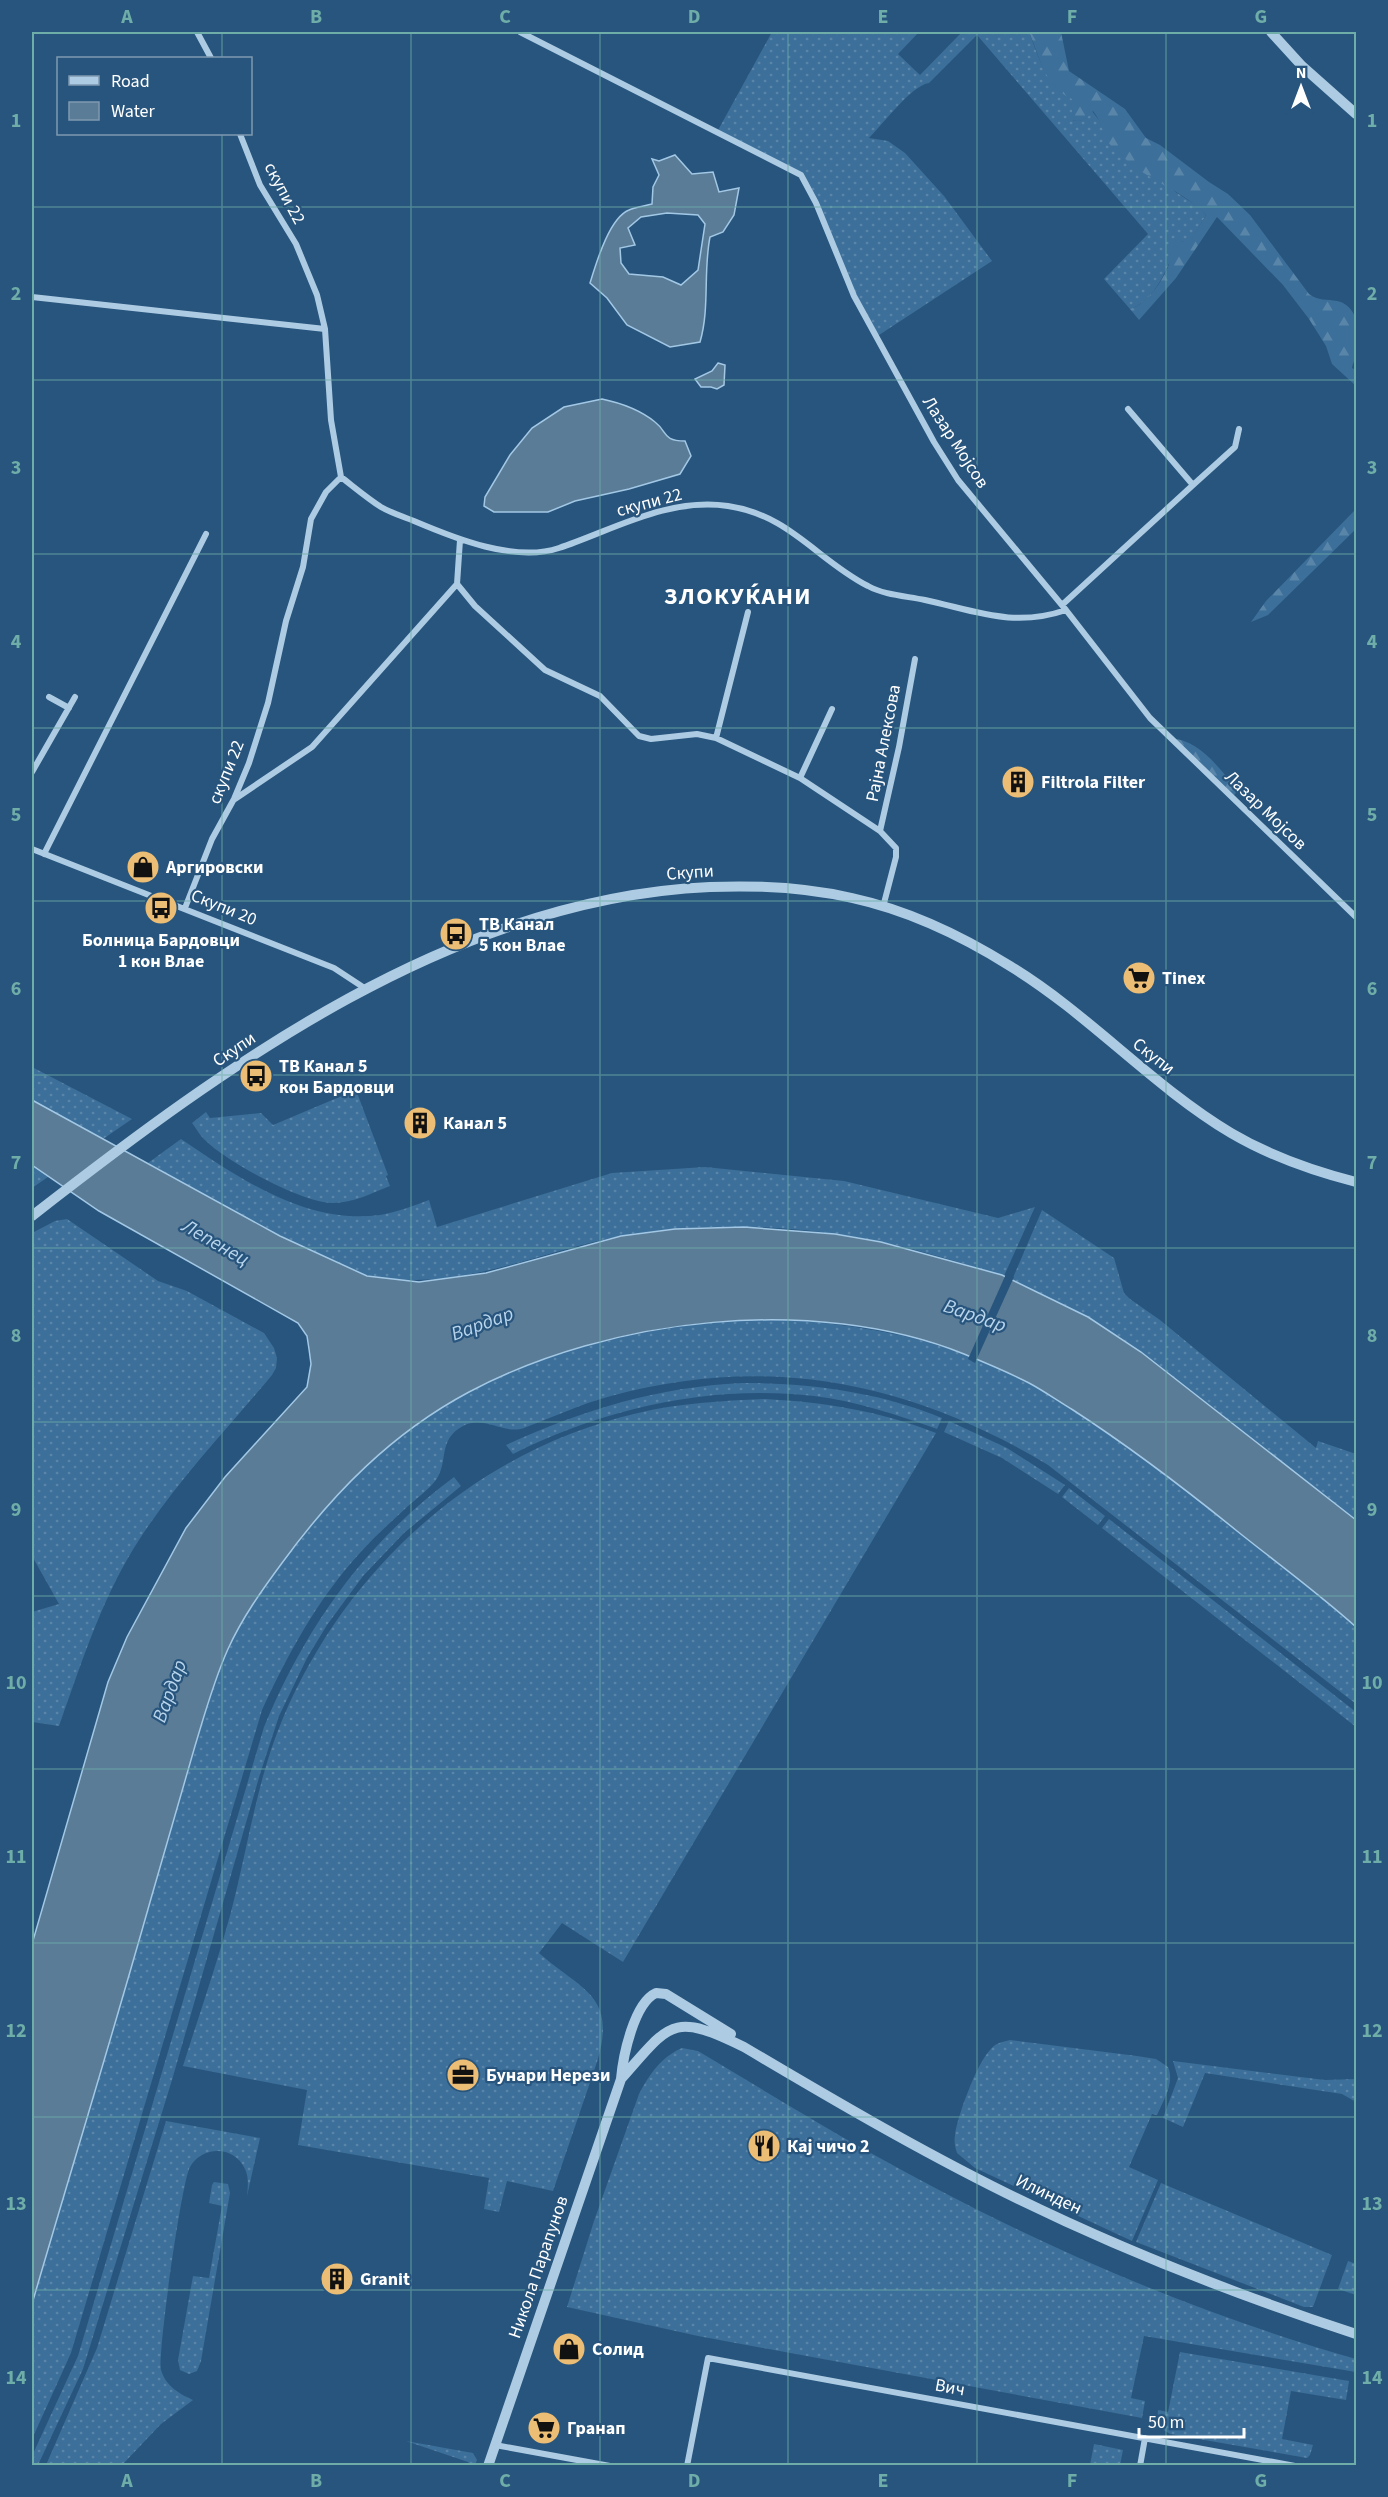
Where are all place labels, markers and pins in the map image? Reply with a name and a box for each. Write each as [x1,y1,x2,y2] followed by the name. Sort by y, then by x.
[1000,764,1036,800] building icon: Filtrola Filter
[1041,770,1146,795] place label: Filtrola Filter
[125,849,161,885] shop icon: Аргировски
[165,855,263,880] place label: Аргировски
[143,890,179,926] bus stop icon: Болница Бардовци 1 кон Влае
[479,912,566,958] place label: ТВ Канал 5 кон Влае
[438,916,474,952] bus stop icon: ТВ Канал 5 кон Влае
[82,928,240,974] place label: Болница Бардовци 1 кон Влае
[1121,960,1157,996] supermarket icon: Tinex
[1162,966,1206,991] place label: Tinex
[279,1054,394,1100] place label: ТВ Канал 5 кон Бардовци
[238,1058,274,1094] bus stop icon: ТВ Канал 5 кон Бардовци
[402,1105,438,1141] building icon: Канал 5
[443,1111,507,1136] place label: Канал 5
[445,2057,481,2093] office icon: Бунари Нерези
[486,2063,610,2088] place label: Бунари Нерези
[746,2128,782,2164] restaurant icon: Кај чичо 2
[787,2134,870,2159] place label: Кај чичо 2
[319,2261,355,2297] building icon: Granit
[360,2267,410,2292] place label: Granit
[551,2331,587,2367] shop icon: Солид
[592,2337,644,2362] place label: Солид
[526,2410,562,2446] supermarket icon: Гранап
[567,2416,625,2441] place label: Гранап

